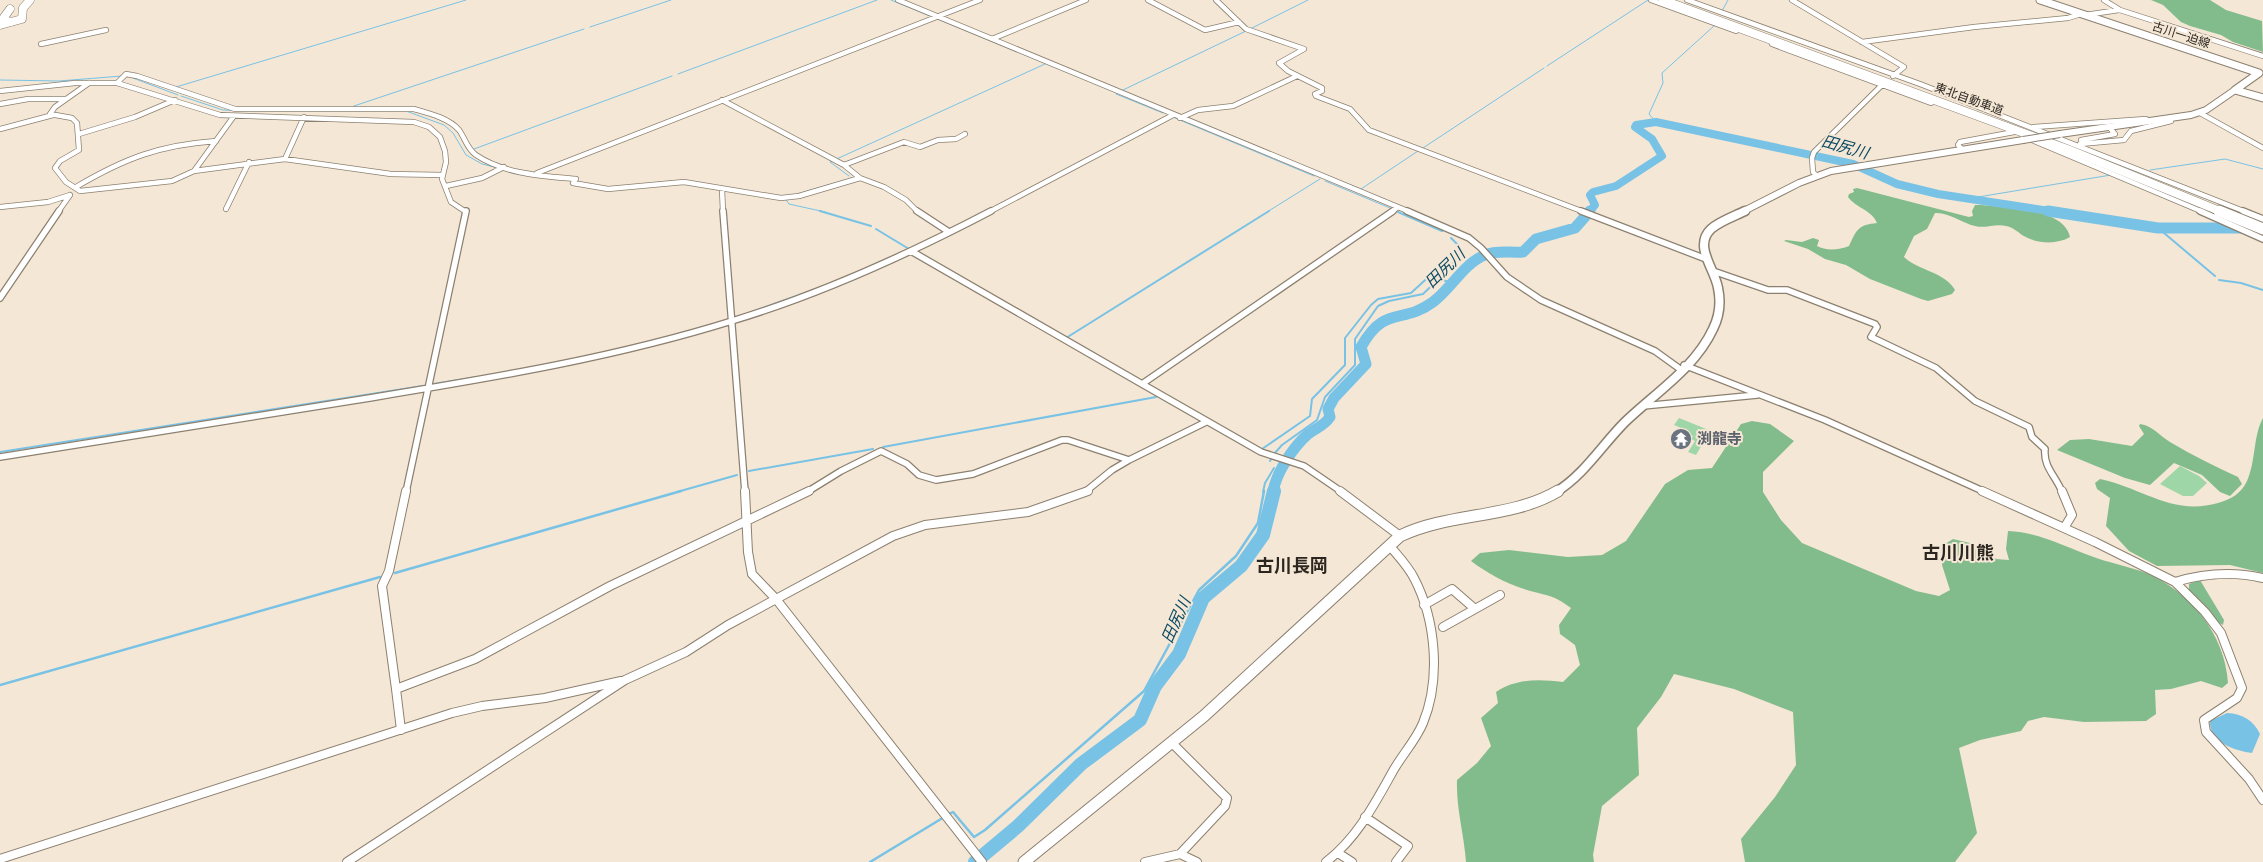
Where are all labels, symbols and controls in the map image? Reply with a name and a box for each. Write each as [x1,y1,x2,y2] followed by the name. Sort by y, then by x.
[2150,19,2212,51] street label: 古川一迫線
[1933,80,2005,118] street label: 東北自動車道
[1819,131,1873,163] water label: 田尻川
[1421,243,1470,292] water label: 田尻川
[1669,427,1693,451] temple icon: 渕龍寺
[1697,430,1742,448] place label: 渕龍寺
[1922,542,1994,564] district label: 古川川熊
[1256,555,1328,577] district label: 古川長岡
[1158,592,1195,646] water label: 田尻川

